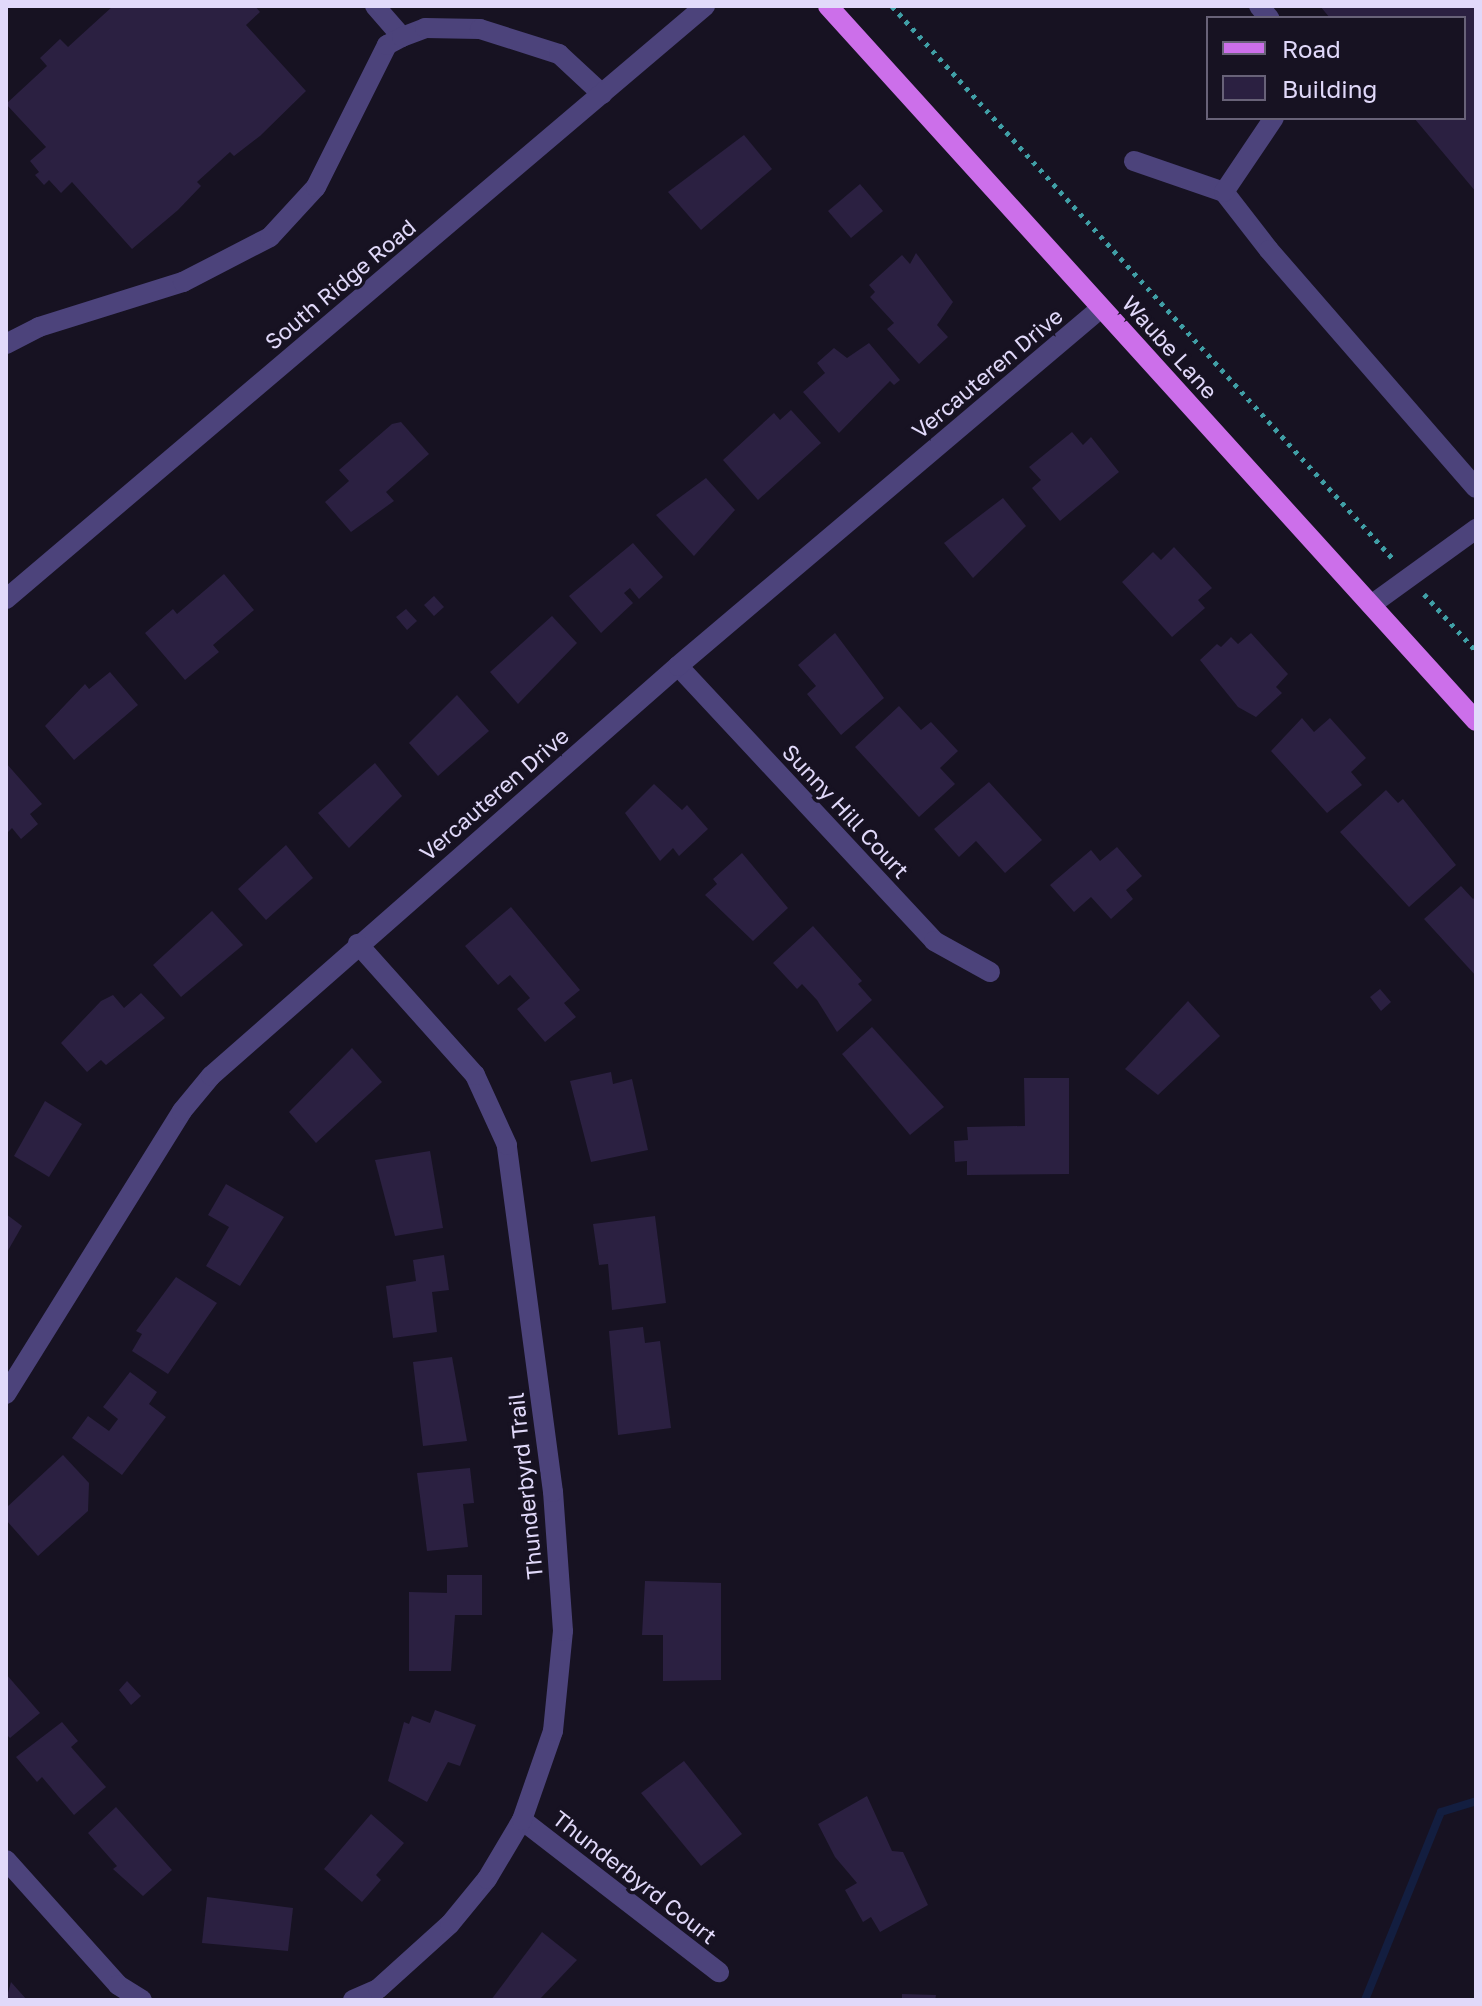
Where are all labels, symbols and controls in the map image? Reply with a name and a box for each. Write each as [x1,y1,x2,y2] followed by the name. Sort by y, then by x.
[1206,16,1466,120] legend
[1282,34,1341,63] text: Road
[1282,74,1377,103] text: Building
[259,213,421,355] street label: South Ridge Road
[1117,290,1223,404] street label: Waube Lane
[906,302,1068,444] street label: Vercauteren Drive
[414,722,574,866] street label: Vercauteren Drive
[777,739,915,883] street label: Sunny Hill Court
[502,1392,548,1580] street label: Thunderbyrd Trail
[548,1805,722,1949] street label: Thunderbyrd Court

